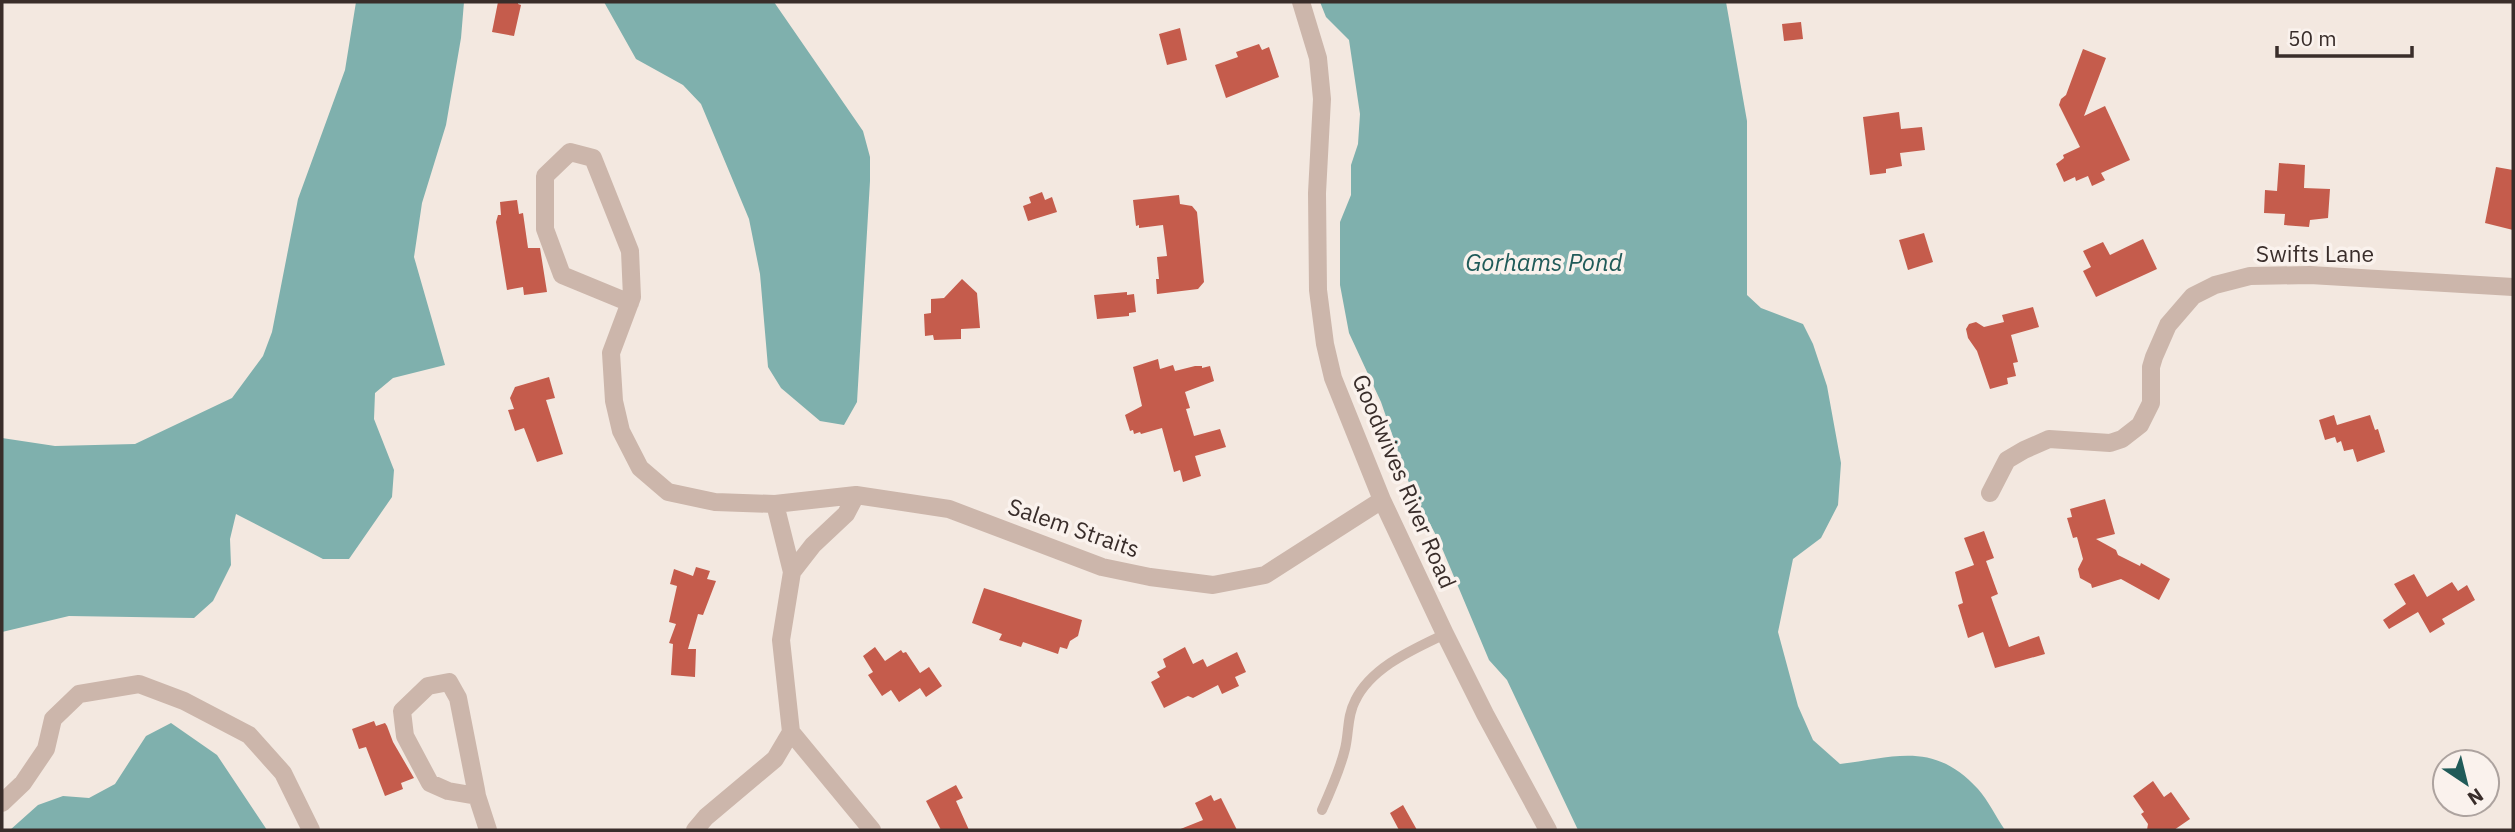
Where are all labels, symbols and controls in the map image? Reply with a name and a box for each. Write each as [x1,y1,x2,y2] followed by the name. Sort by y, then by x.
[2277,14,2412,58] scale bar
[2288,24,2337,52] text: 50 m
[2256,238,2374,268] street label: Swifts Lane
[1465,246,1623,278] water label: Gorhams Pond
[1346,369,1464,593] street label: Goodwives River Road
[1004,490,1144,564] street label: Salem Straits
[2431,748,2501,818] north arrow
[2463,783,2488,811] text: N

